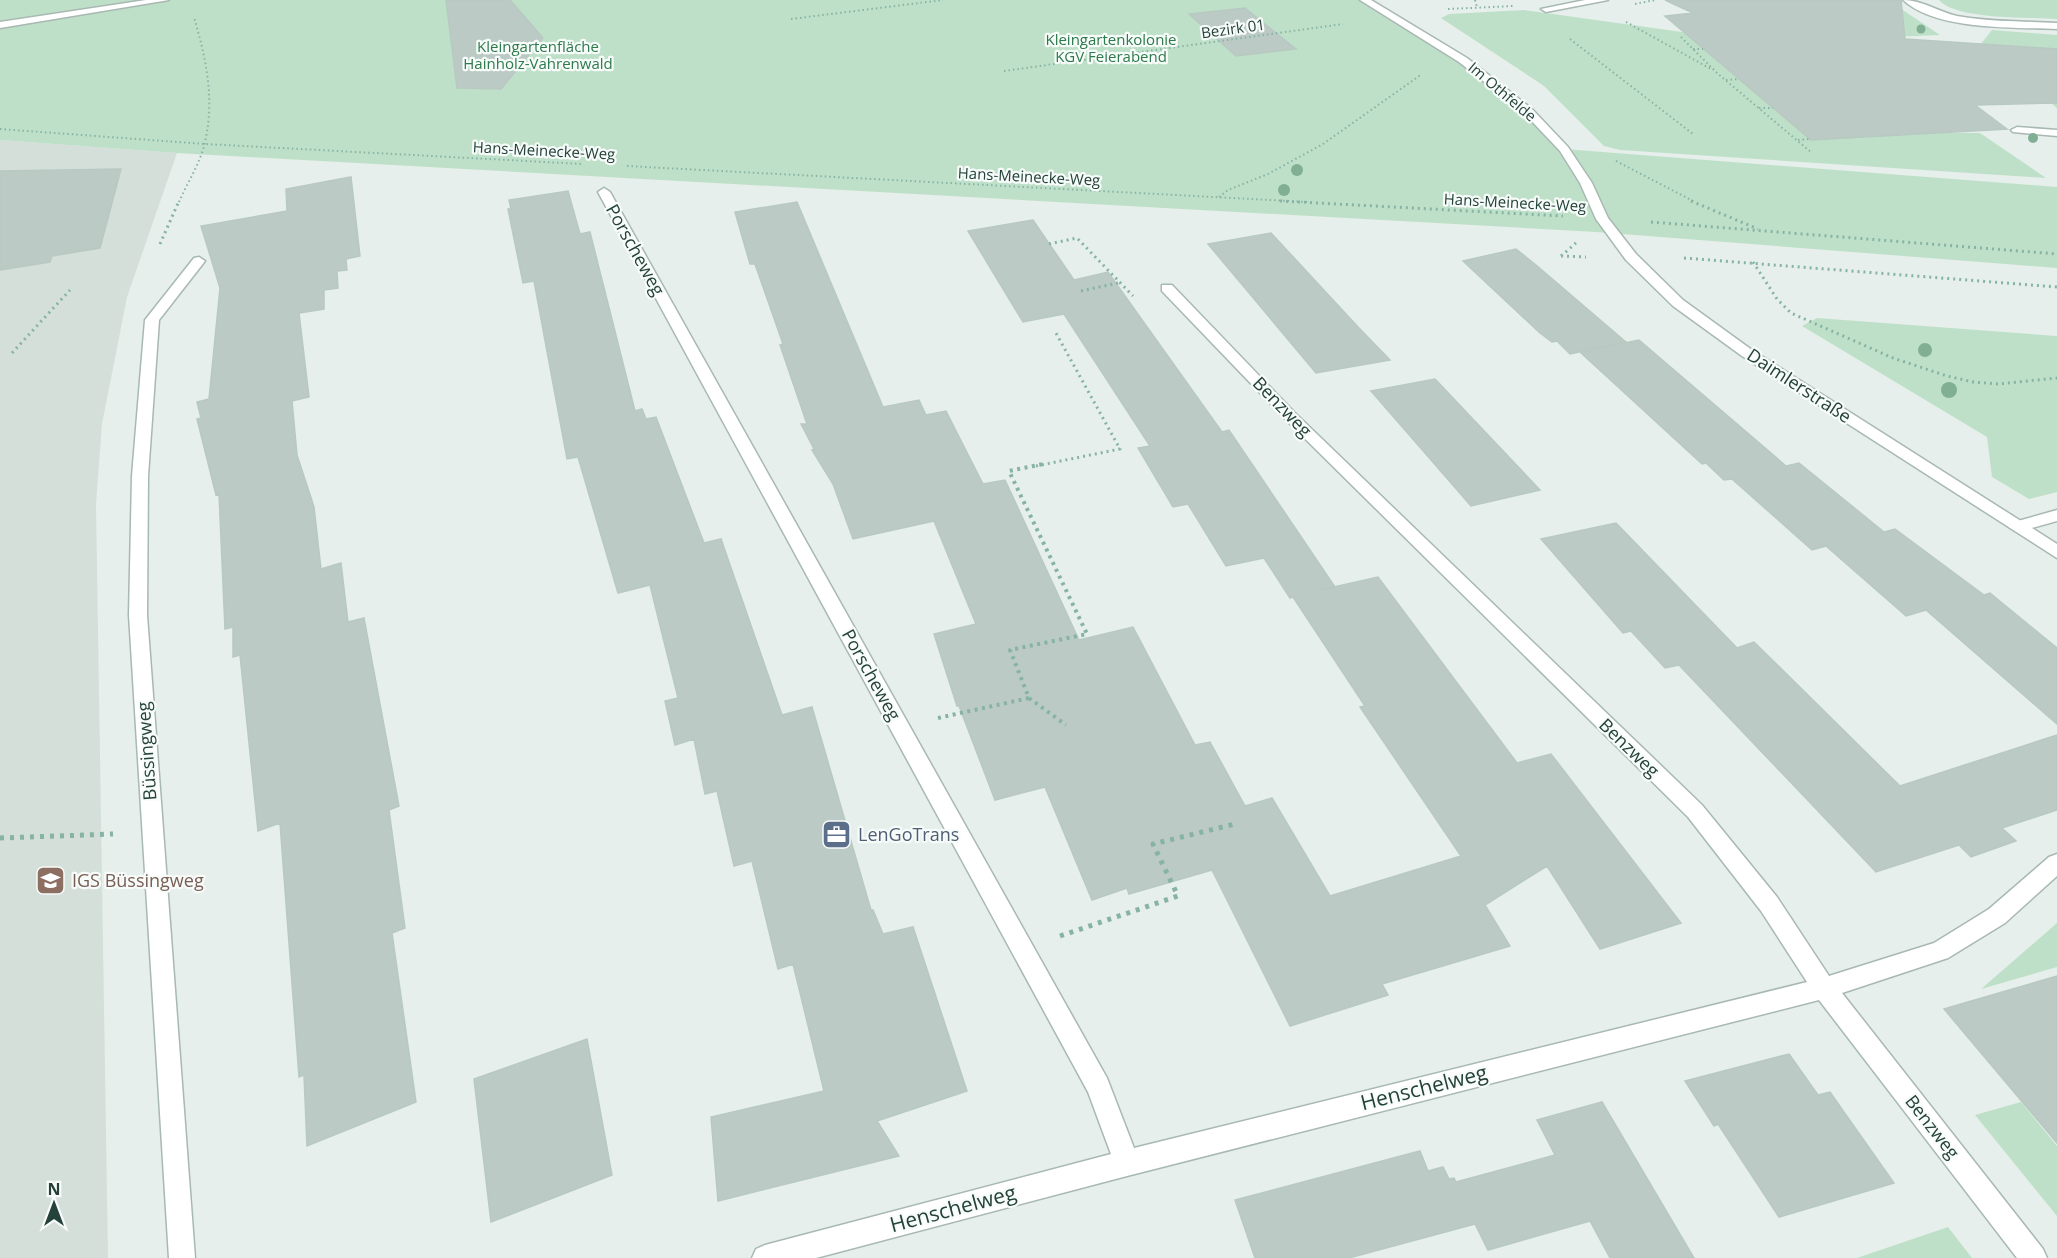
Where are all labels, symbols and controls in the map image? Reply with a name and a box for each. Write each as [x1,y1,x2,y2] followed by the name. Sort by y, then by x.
[1200,14,1266,42] street label: Bezirk 01
[1045,29,1177,66] park label: Kleingartenkolonie KGV Feierabend
[463,36,613,73] park label: Kleingartenfläche Hainholz-Vahrenwald
[1464,57,1541,126] street label: Im Othfelde
[472,136,616,164] street label: Hans-Meinecke-Weg
[957,162,1101,190] street label: Hans-Meinecke-Weg
[1443,188,1587,216] street label: Hans-Meinecke-Weg
[601,199,671,300] street label: Porscheweg
[1743,342,1856,428] street label: Daimlerstraße
[1248,371,1318,442] street label: Benzweg
[837,624,907,725] street label: Porscheweg
[131,701,161,801] street label: Büssingweg
[1594,713,1665,782] street label: Benzweg
[821,819,853,851] office icon: LenGoTrans
[858,822,959,846] place label: LenGoTrans
[35,865,67,897] school or university icon: IGS Büssingweg
[72,868,204,892] place label: IGS Büssingweg
[1357,1058,1490,1116] street label: Henschelweg
[1900,1089,1965,1164] street label: Benzweg
[24,1174,84,1234] north arrow
[47,1178,61,1200] text: N
[886,1178,1019,1238] street label: Henschelweg

